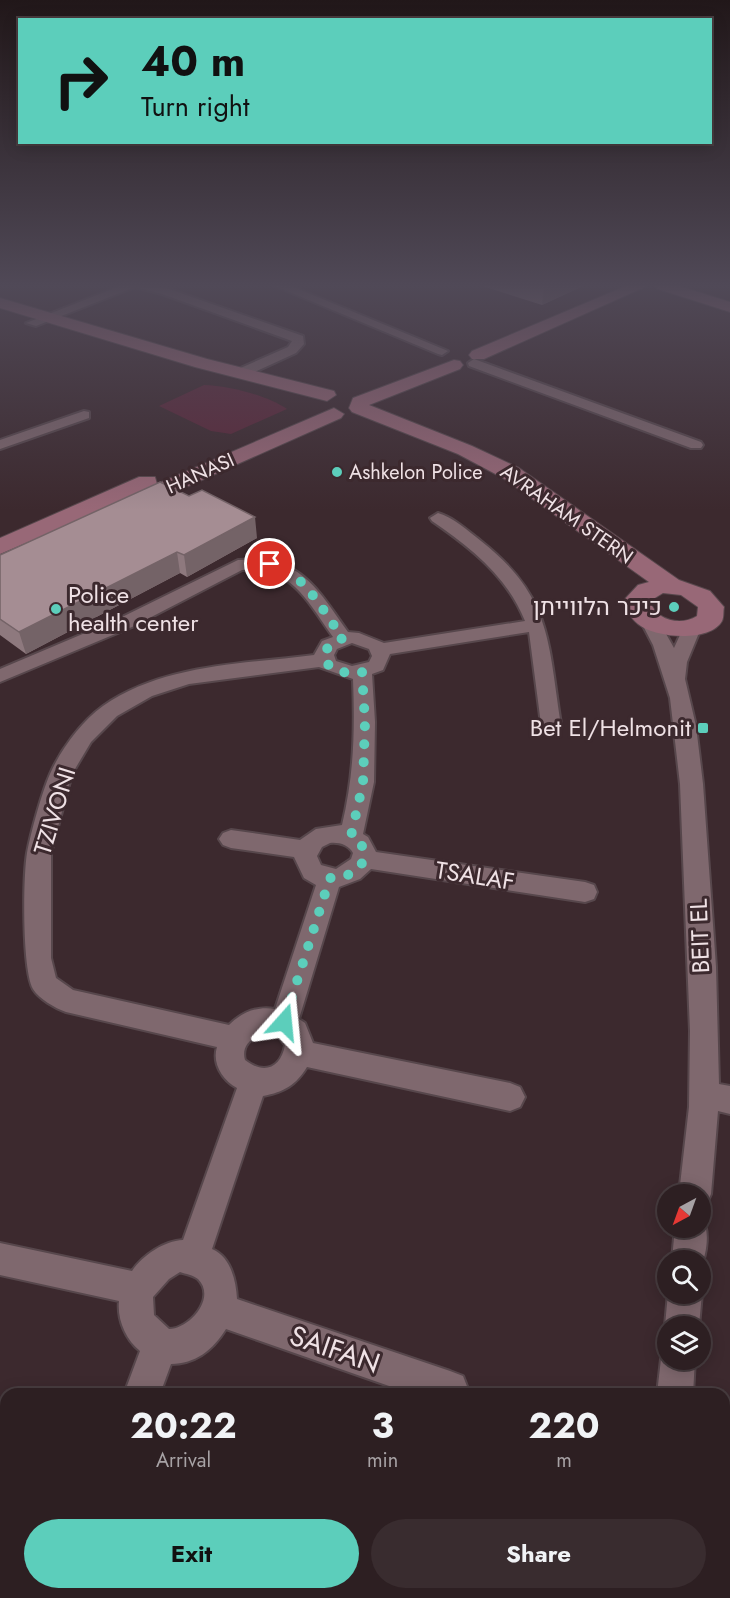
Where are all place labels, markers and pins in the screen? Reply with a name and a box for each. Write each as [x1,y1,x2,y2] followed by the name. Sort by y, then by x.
[349,458,483,487] place label: Ashkelon Police
[330,465,344,479] marker: Ashkelon Police
[244,538,295,589] pin
[68,577,199,640] place label: Police health center
[533,589,662,624] place label: כיכר הלווייתן
[667,600,681,614] marker: כיכר הלווייתן
[49,602,63,616] marker: Police health center
[530,710,691,745] place label: Bet El/Helmonit
[696,721,710,735] marker: Bet El/Helmonit

